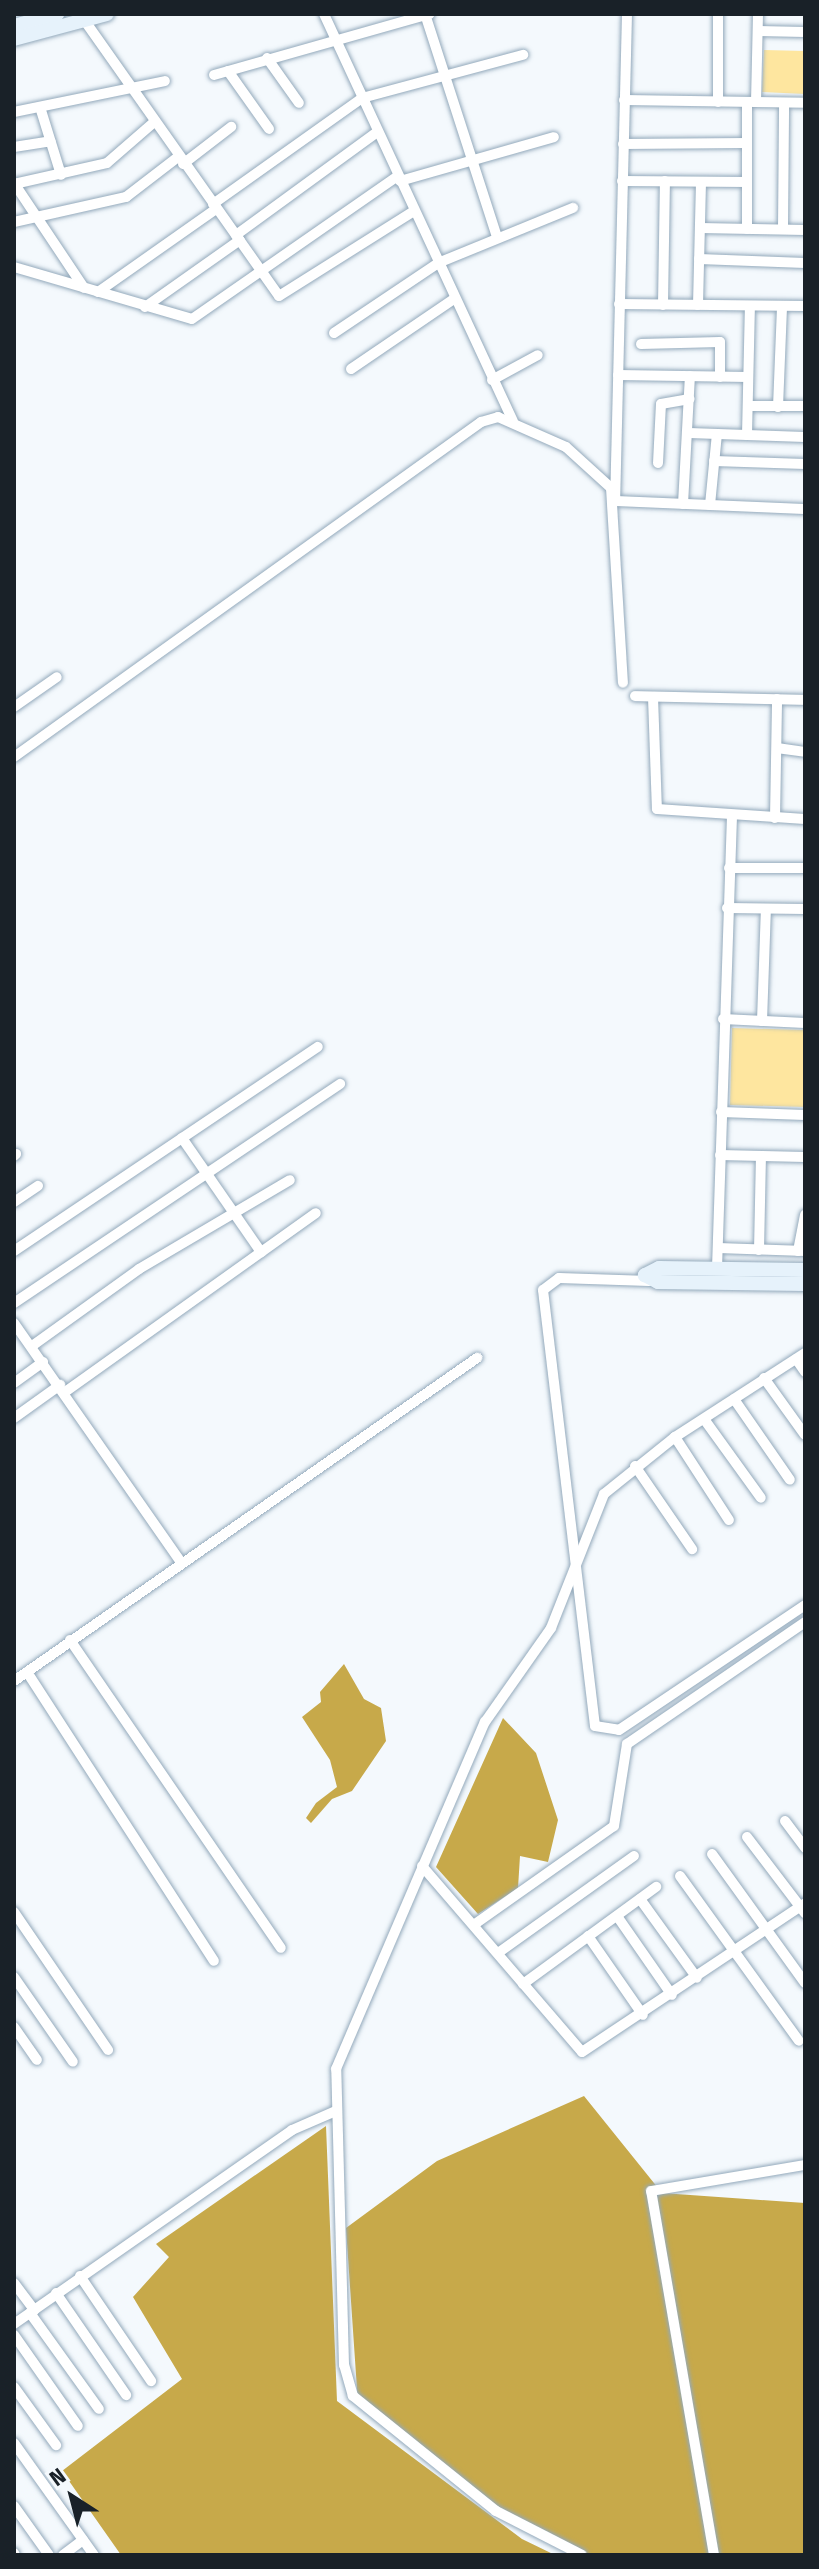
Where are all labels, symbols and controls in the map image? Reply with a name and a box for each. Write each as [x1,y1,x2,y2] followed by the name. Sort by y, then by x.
[32,2457,112,2537] north arrow
[44,2462,71,2492] text: N

